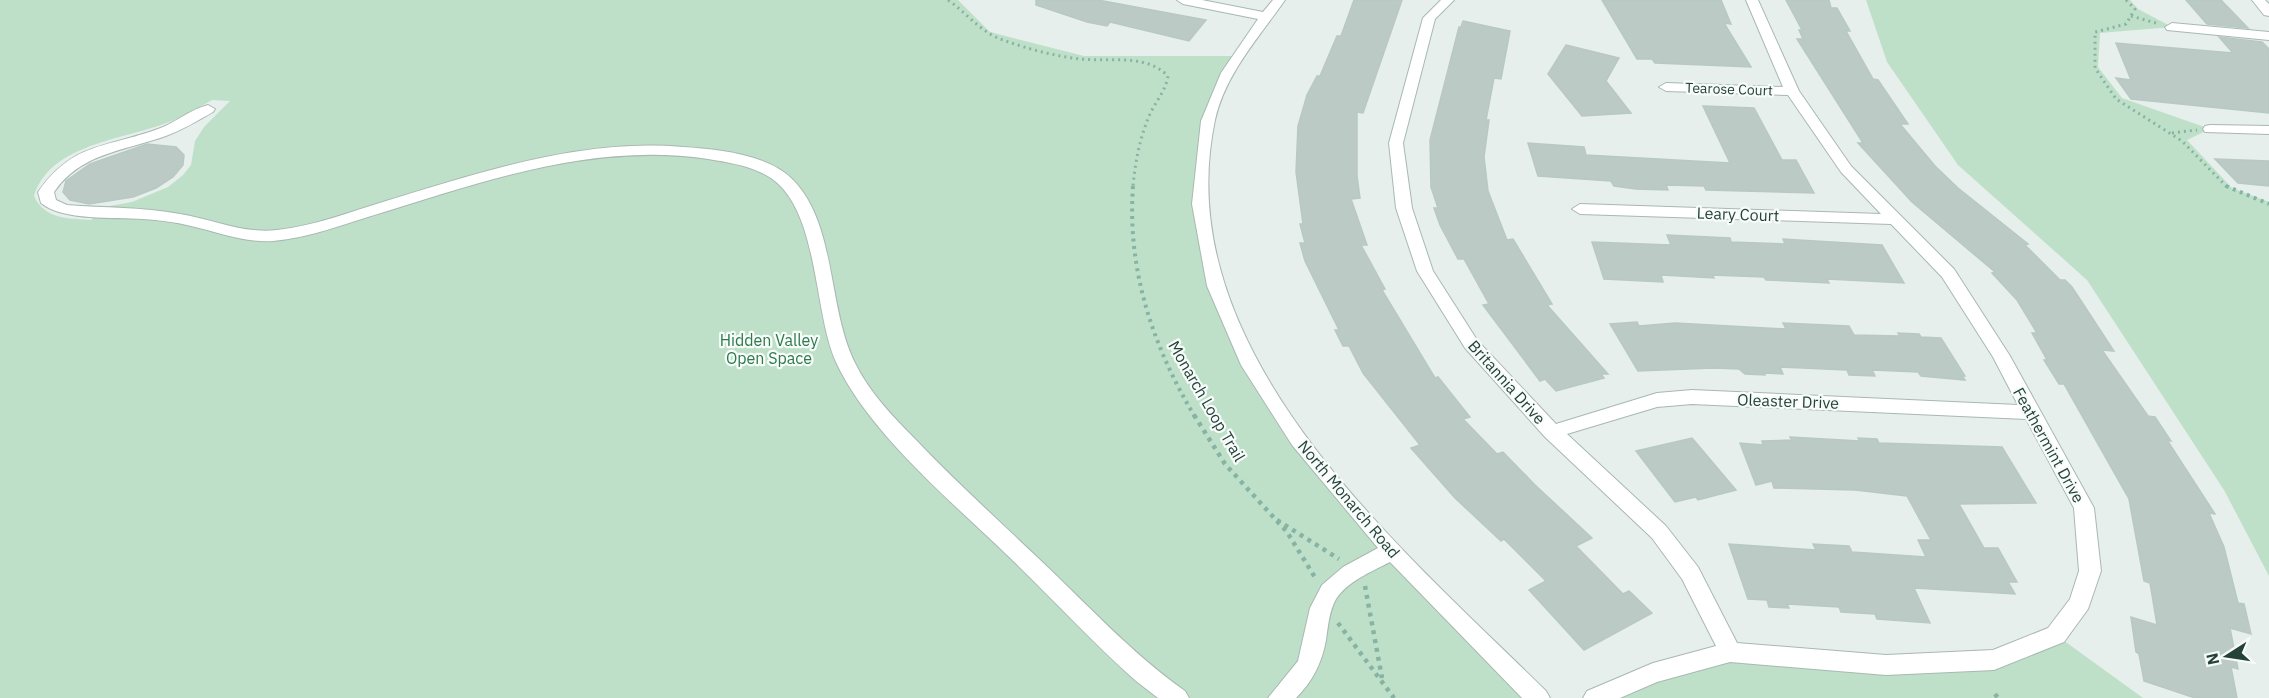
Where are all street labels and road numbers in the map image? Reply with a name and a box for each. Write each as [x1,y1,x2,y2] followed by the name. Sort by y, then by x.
[1685,78,1773,100] street label: Tearose Court
[1696,203,1780,225] street label: Leary Court
[1464,336,1550,428] street label: Britannia Drive
[1164,337,1250,465] street label: Monarch Loop Trail
[2009,384,2089,506] street label: Feathermint Drive
[1737,389,1839,413] street label: Oleaster Drive
[1294,436,1404,562] street label: North Monarch Road

